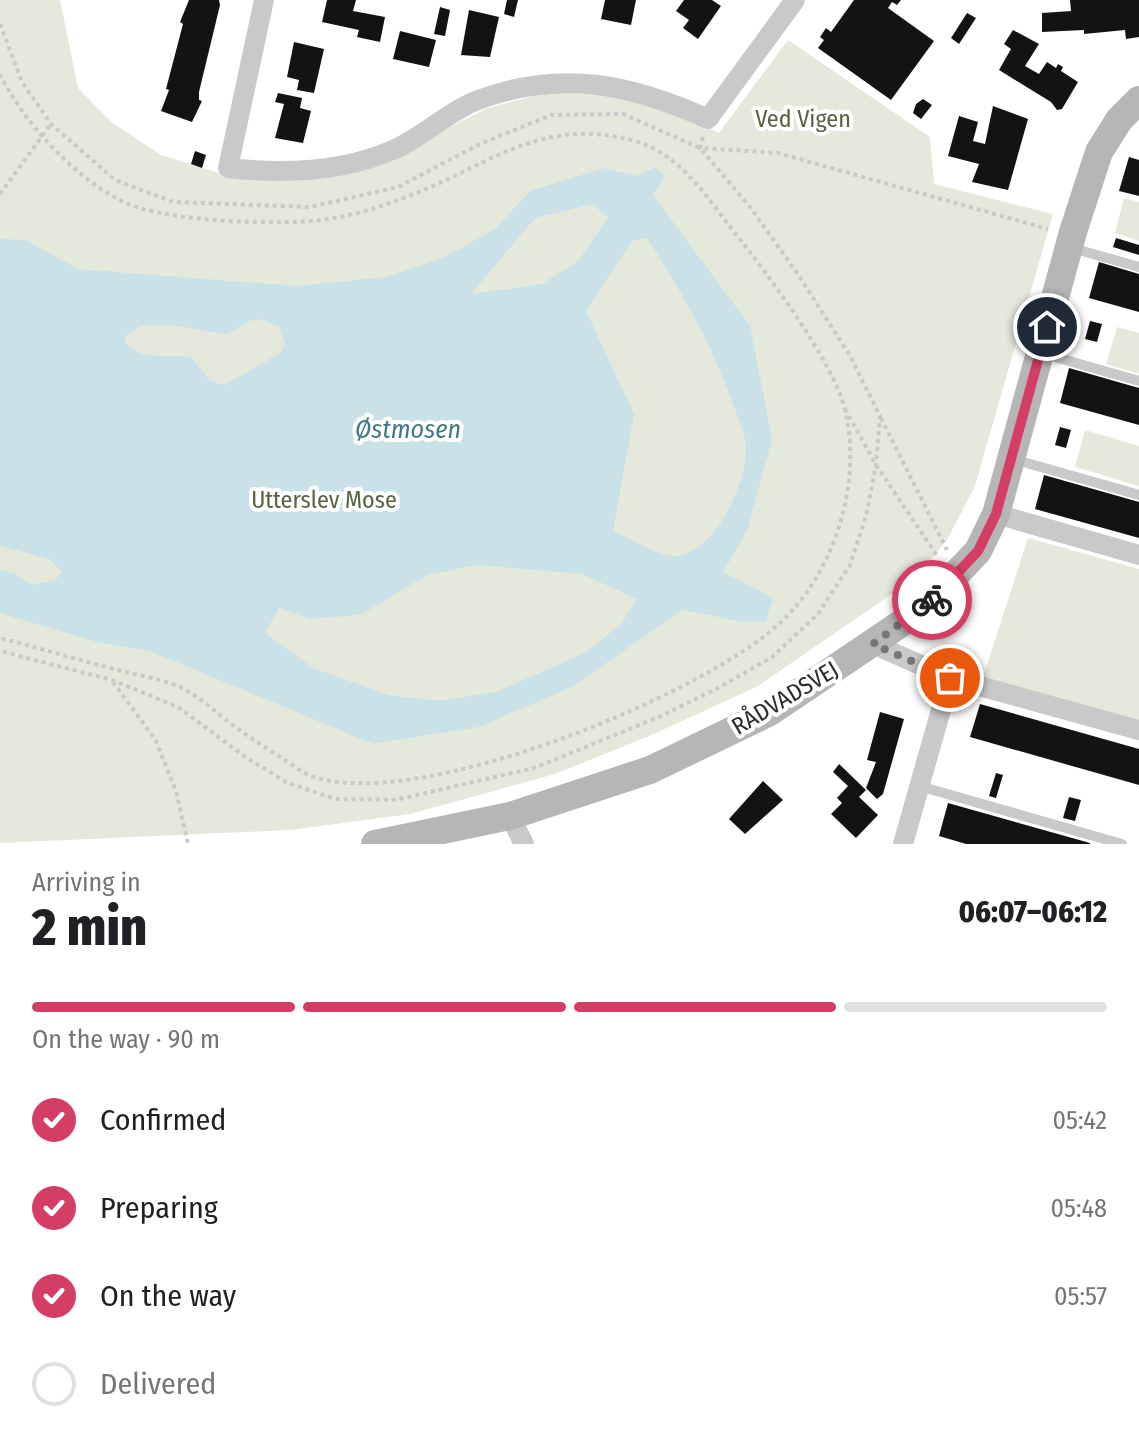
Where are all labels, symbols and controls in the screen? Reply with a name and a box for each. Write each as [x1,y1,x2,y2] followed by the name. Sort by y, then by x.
[755,105,851,133] park label: Ved Vigen
[1013,293,1081,361] pin
[1025,305,1069,349] icon: home
[355,414,461,445] water label: Østmosen
[251,486,397,514] park label: Utterslev Mose
[892,560,972,640] courier
[910,578,954,622] icon: bike
[916,644,984,712] pin
[726,654,843,741] street label: RÅDVADSVEJ
[928,656,972,700] icon: bag
[32,867,141,898] text: Arriving in
[958,894,1107,930] text: 06:07–06:12
[32,896,147,959] text: 2 min
[32,1024,220,1055] text: On the way · 90 m
[32,1098,76,1142] icon: check
[100,1102,226,1138] text: Confirmed
[1052,1105,1107,1136] text: 05:42
[32,1186,76,1230] icon: check
[100,1190,218,1226] text: Preparing
[1051,1193,1107,1224] text: 05:48
[32,1274,76,1318] icon: check
[100,1278,236,1314] text: On the way
[1054,1281,1107,1312] text: 05:57
[100,1366,216,1402] text: Delivered

